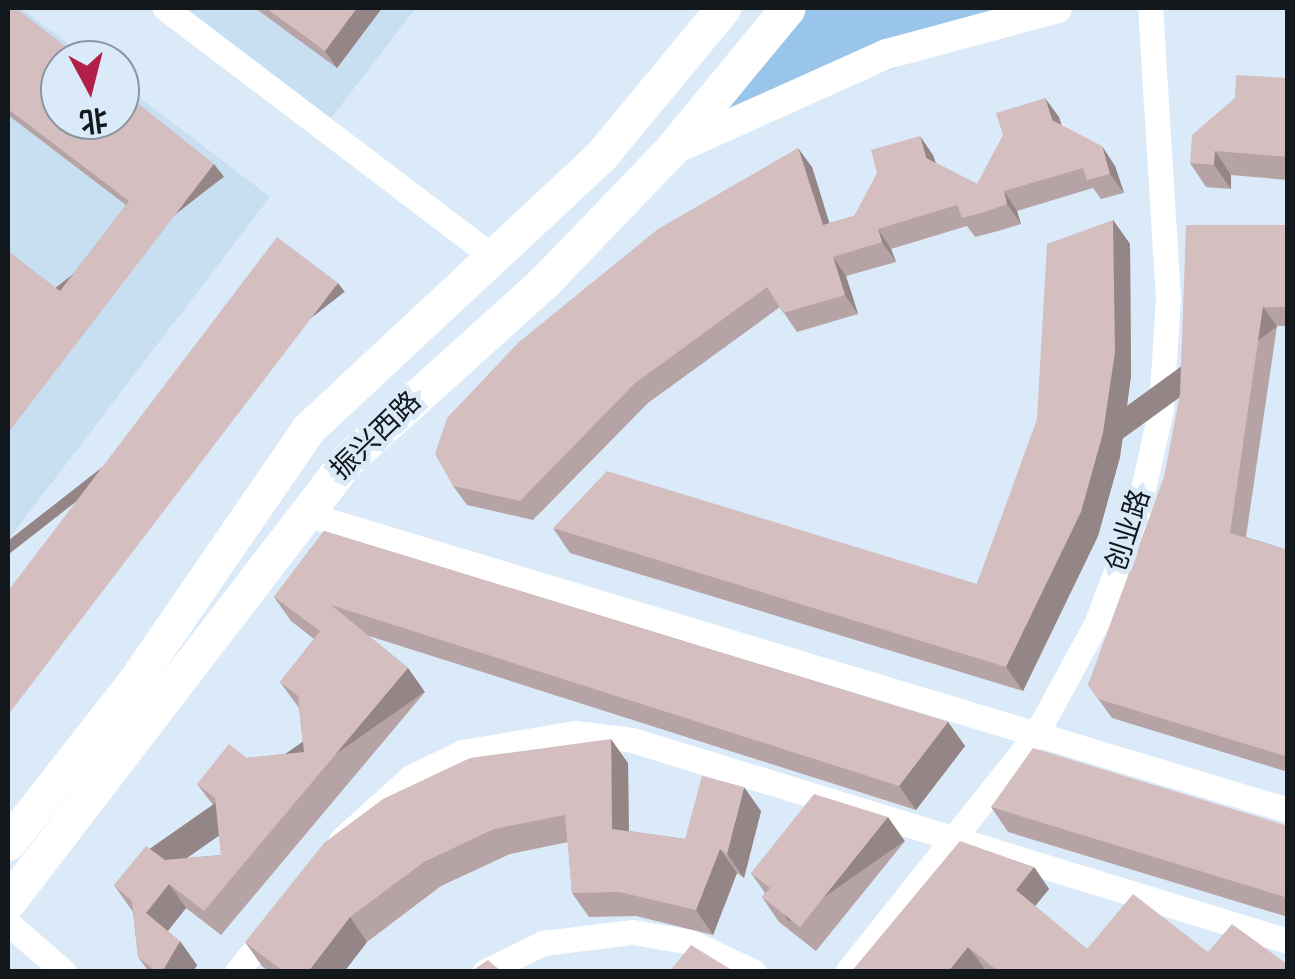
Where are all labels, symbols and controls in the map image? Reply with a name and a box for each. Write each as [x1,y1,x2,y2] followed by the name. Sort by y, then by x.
[40,40,140,140] north arrow
[77,98,110,137] text: 北
[325,386,429,488] street label: 振兴西路
[1101,486,1159,576] street label: 创业路

